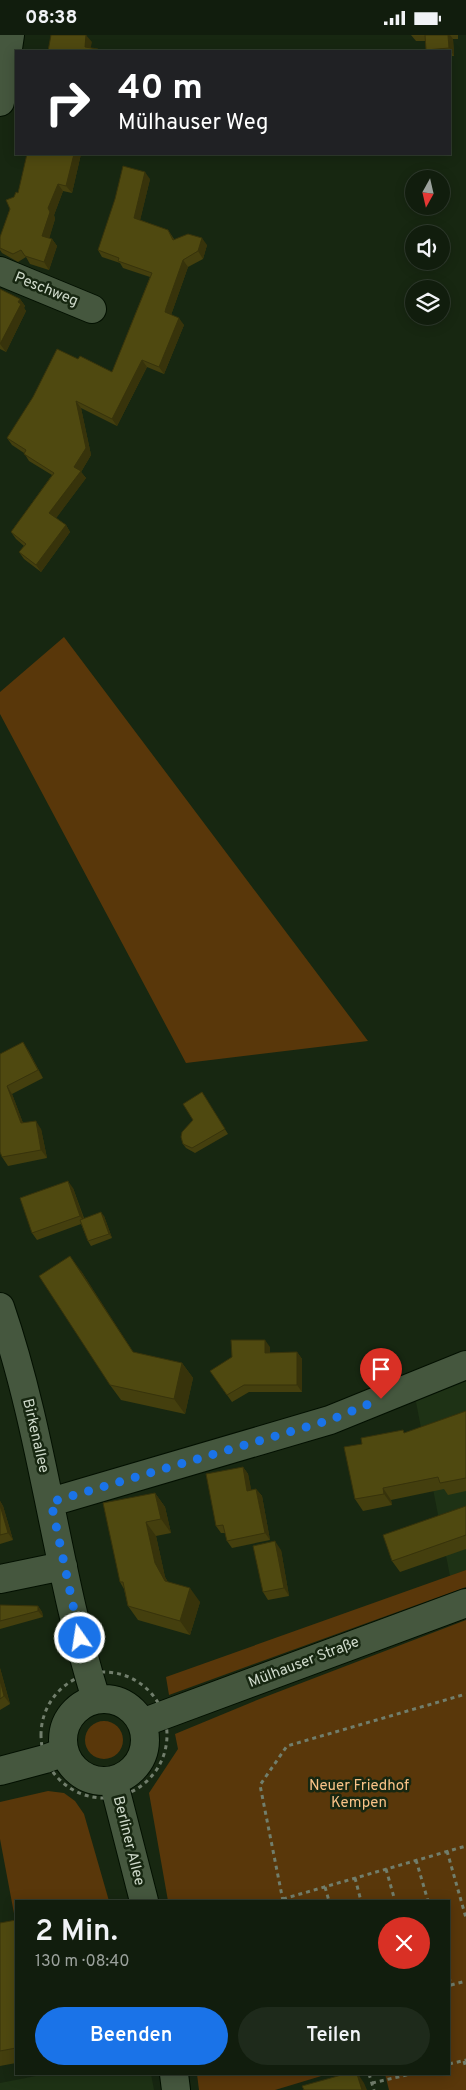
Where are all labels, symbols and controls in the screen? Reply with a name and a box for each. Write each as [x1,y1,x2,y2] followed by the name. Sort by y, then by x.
[25,6,77,30] text: 08:38
[118,67,203,111] text: 40 m
[35,70,100,135] icon: right
[118,110,268,137] text: Mülhauser Weg
[405,170,450,215] north arrow
[405,170,450,325] map controls
[405,225,450,270] button: sound
[11,269,81,311] street label: Peschweg
[405,280,450,325] button: layers
[360,1348,402,1399] pin
[367,1355,395,1383] icon: arrive
[17,1397,53,1475] street label: Birkenallee
[53,1611,105,1663] position arrow
[246,1633,362,1693] street label: Mülhauser Straße
[309,1777,409,1813] park label: Neuer Friedhof Kempen
[108,1794,148,1888] street label: Berliner Allee
[35,1914,118,1951] text: 2 Min.
[378,1917,430,1969] button: close
[35,1952,129,1972] text: 130 m · 08:40
[35,2007,228,2065] button: Beenden
[238,2007,430,2065] button: Teilen

